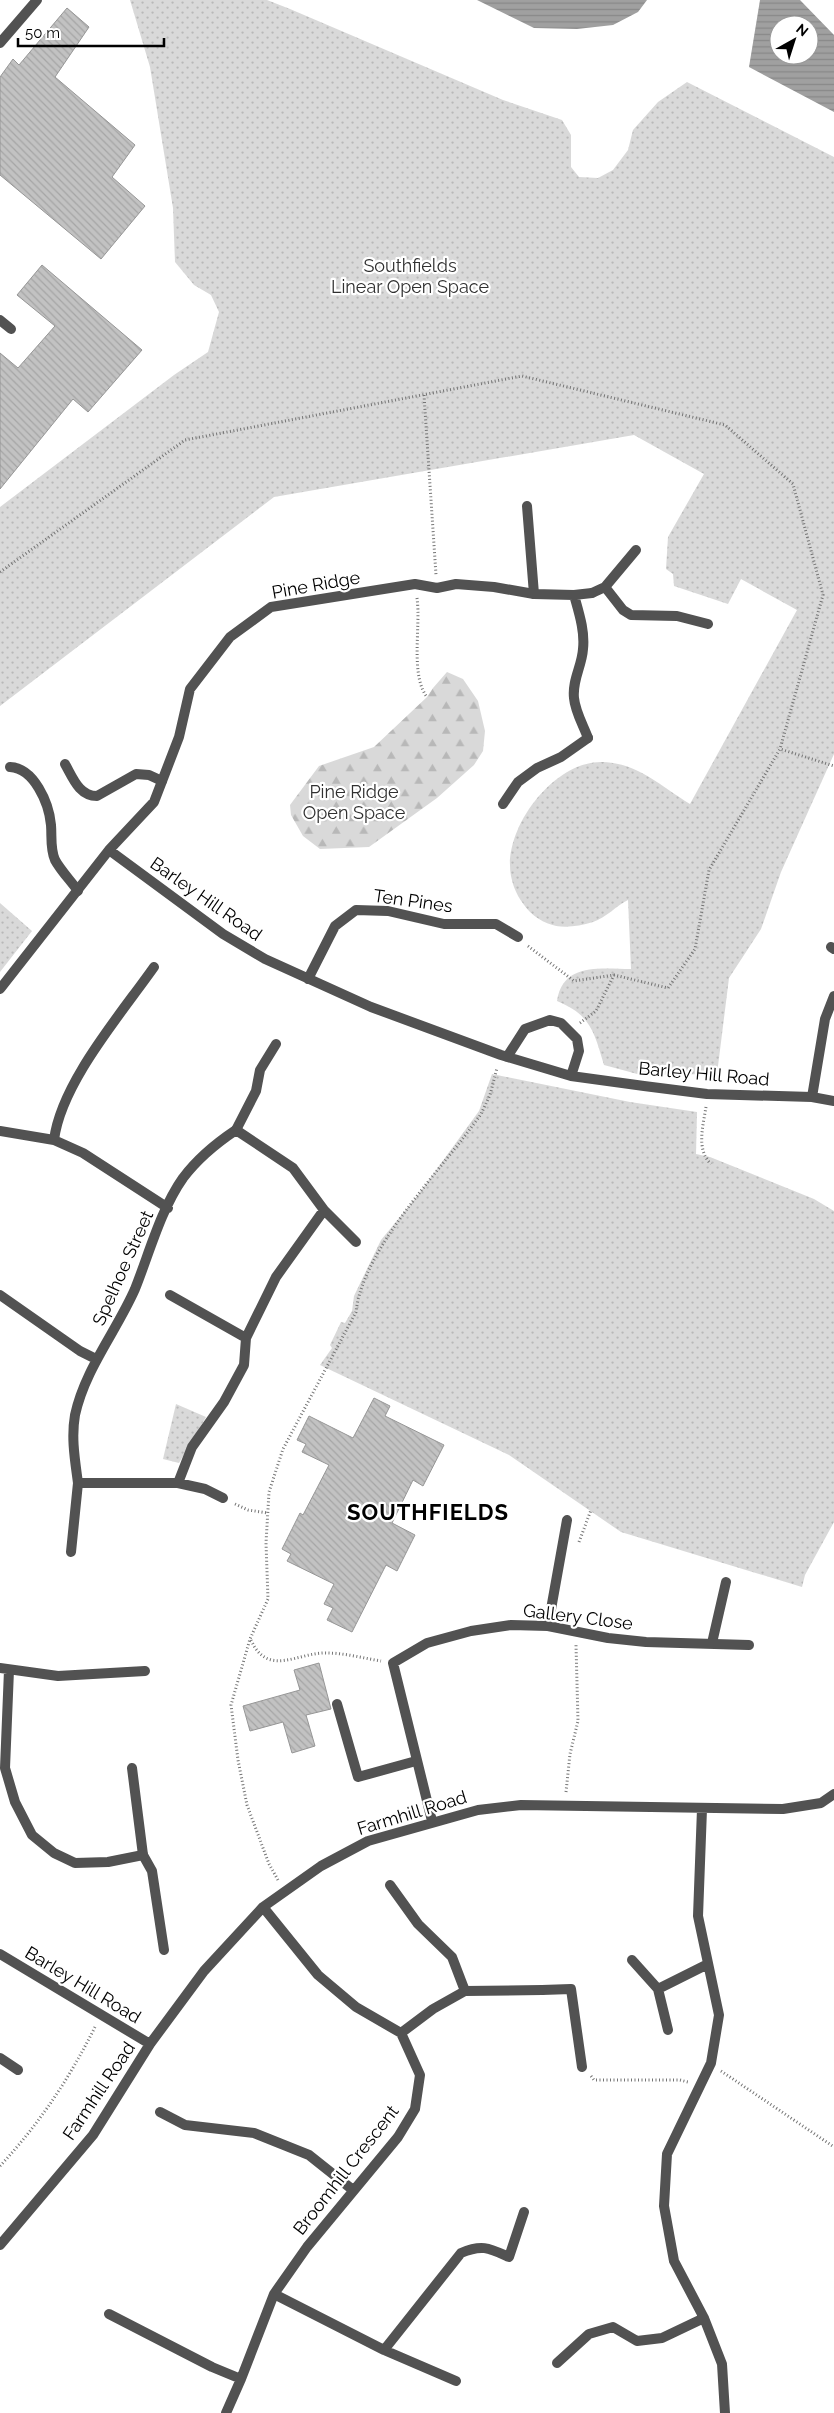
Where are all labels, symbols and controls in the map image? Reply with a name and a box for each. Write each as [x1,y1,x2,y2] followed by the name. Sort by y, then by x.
[18,15,164,47] scale bar
[769,15,819,65] north arrow
[793,20,811,39] text: N
[25,24,60,42] text: 50 m
[331,255,490,297] park label: Southfields Linear Open Space
[270,566,362,603] street label: Pine Ridge
[303,781,406,823] park label: Pine Ridge Open Space
[146,852,266,945] street label: Barley Hill Road
[372,885,454,916] street label: Ten Pines
[638,1057,770,1090] street label: Barley Hill Road
[88,1207,157,1329] street label: Spelhoe Street
[347,1499,509,1525] district label: SOUTHFIELDS
[522,1599,635,1634] street label: Gallery Close
[354,1786,469,1839] street label: Farmhill Road
[22,1942,145,2027] street label: Barley Hill Road
[58,2038,139,2144] street label: Farmhill Road
[288,2101,403,2239] street label: Broomhill Crescent

